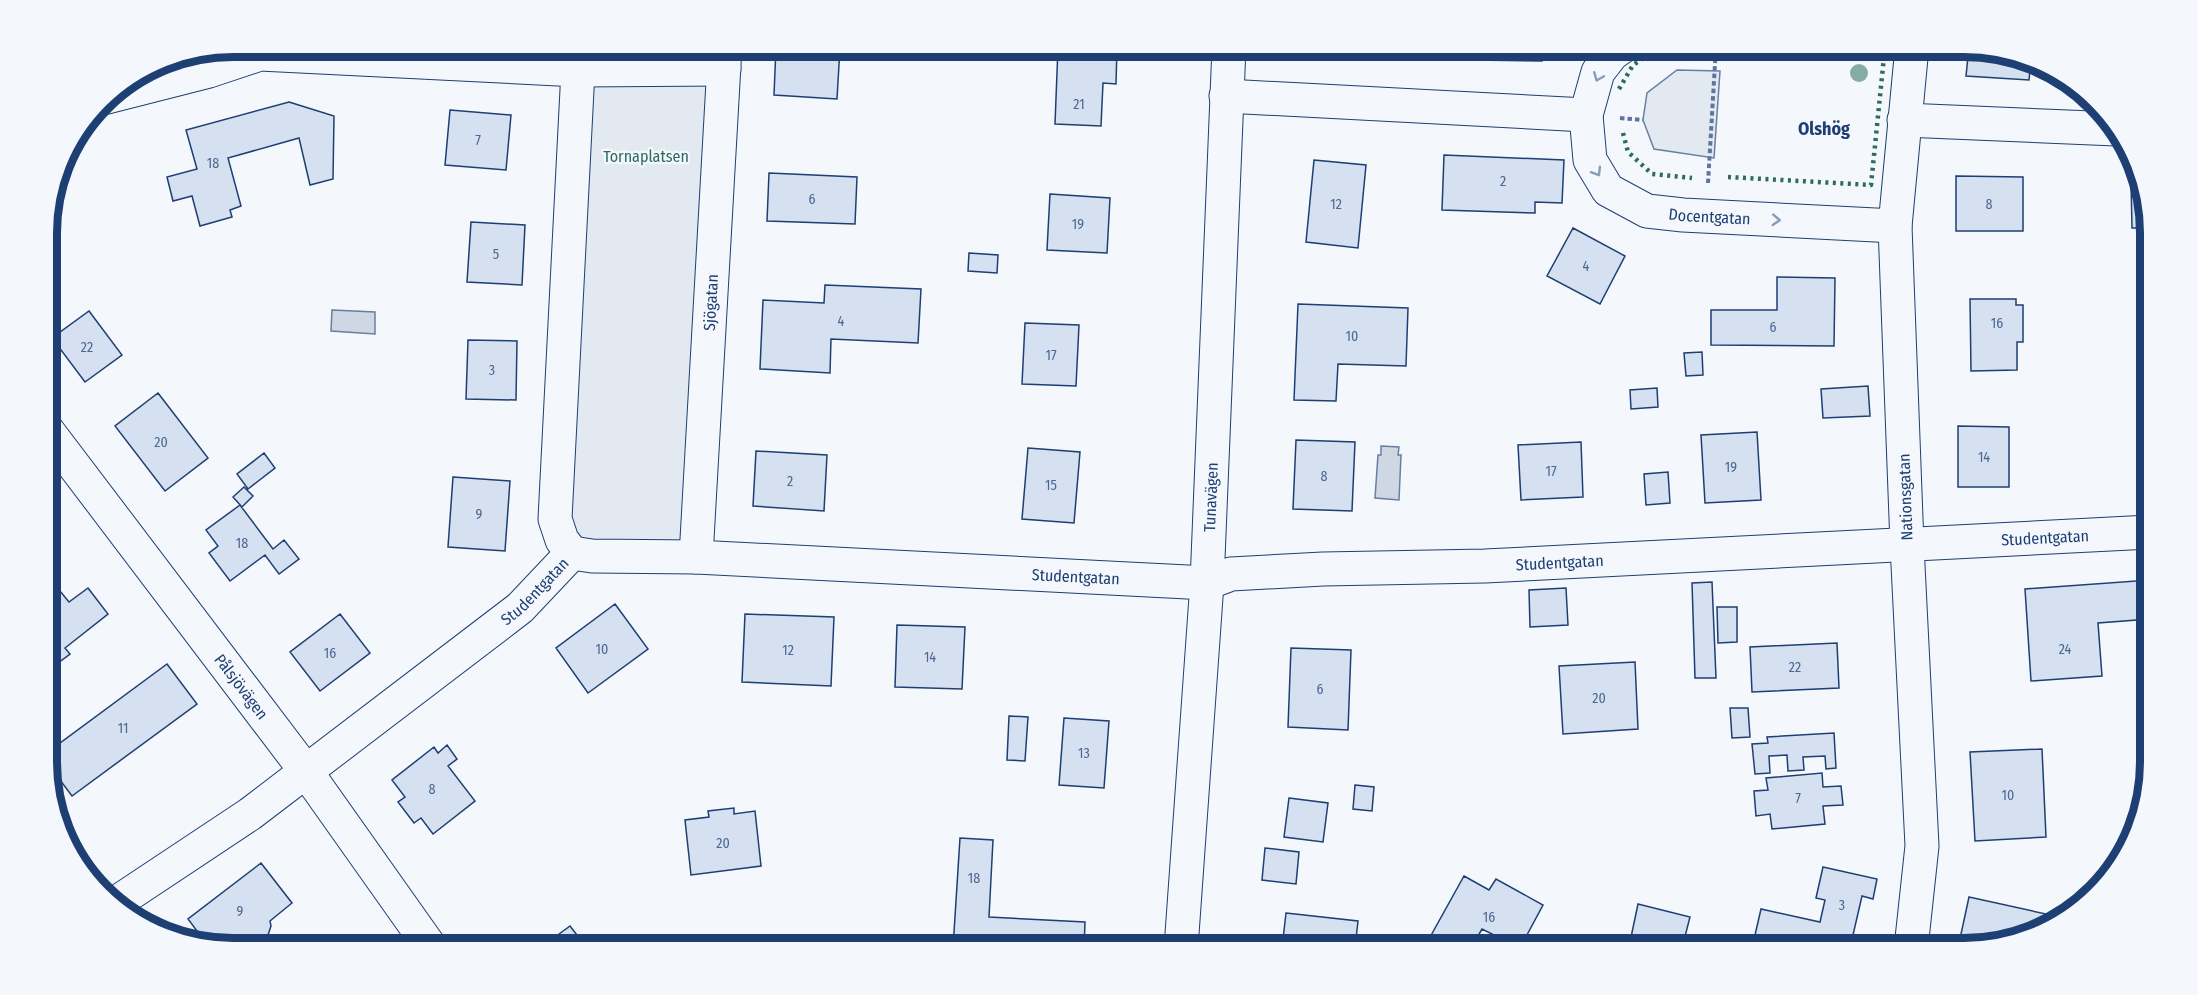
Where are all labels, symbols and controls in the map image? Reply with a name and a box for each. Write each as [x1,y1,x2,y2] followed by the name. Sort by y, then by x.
[1592,71,1605,82] one-way arrow
[1073,96,1085,113] house number: 21
[1798,118,1850,140] district label: Olshög
[475,132,481,149] house number: 7
[603,147,689,166] park label: Tornaplatsen
[207,155,219,172] house number: 18
[1589,165,1600,176] one-way arrow
[1500,173,1506,190] house number: 2
[809,191,816,208] house number: 6
[1330,196,1342,213] house number: 12
[1986,196,1993,213] house number: 8
[1668,204,1751,228] street label: Docentgatan
[1771,214,1780,227] one-way arrow
[1072,216,1084,233] house number: 19
[493,246,499,263] house number: 5
[1583,258,1590,275] house number: 4
[700,274,722,331] street label: Sjögatan
[838,313,845,330] house number: 4
[1991,315,2003,332] house number: 16
[1770,319,1777,336] house number: 6
[1346,328,1358,345] house number: 10
[81,339,93,356] house number: 22
[1045,347,1057,364] house number: 17
[489,362,495,379] house number: 3
[154,434,168,451] house number: 20
[1978,449,1990,466] house number: 14
[1894,453,1917,541] street label: Nationsgatan
[1725,459,1737,476] house number: 19
[1200,462,1222,532] street label: Tunavägen
[1545,463,1557,480] house number: 17
[1321,468,1328,485] house number: 8
[787,473,793,490] house number: 2
[1045,477,1057,494] house number: 15
[476,506,483,523] house number: 9
[2001,526,2089,550] street label: Studentgatan
[236,535,248,552] house number: 18
[1515,551,1604,574] street label: Studentgatan
[497,554,573,629] street label: Studentgatan
[1031,565,1120,589] street label: Studentgatan
[596,641,608,658] house number: 10
[2059,641,2072,658] house number: 24
[782,642,794,659] house number: 12
[324,645,336,662] house number: 16
[924,649,936,666] house number: 14
[210,650,272,723] street label: Pålsjövägen
[1789,659,1801,676] house number: 22
[1317,681,1324,698] house number: 6
[1592,690,1606,707] house number: 20
[118,720,128,737] house number: 11
[1078,745,1090,762] house number: 13
[429,781,436,798] house number: 8
[2002,787,2014,804] house number: 10
[1795,790,1801,807] house number: 7
[716,835,730,852] house number: 20
[968,870,980,887] house number: 18
[1839,897,1845,914] house number: 3
[237,903,244,920] house number: 9
[1483,909,1495,926] house number: 16

